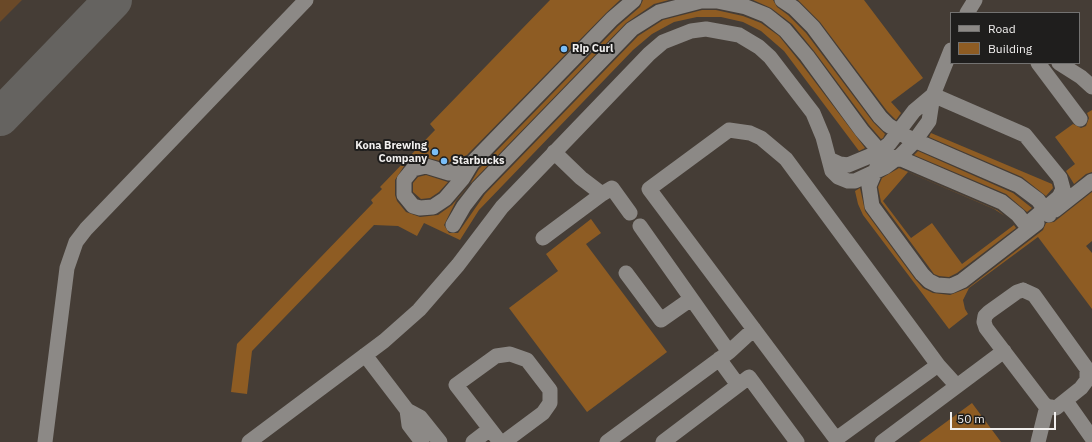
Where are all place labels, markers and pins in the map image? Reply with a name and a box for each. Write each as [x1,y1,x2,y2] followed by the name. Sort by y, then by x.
[572,42,613,56] place label: Rip Curl
[559,44,569,54] marker: Rip Curl
[355,139,427,165] place label: Kona Brewing Company
[430,147,440,157] marker: Kona Brewing Company
[452,154,504,168] place label: Starbucks
[439,156,449,166] marker: Starbucks

